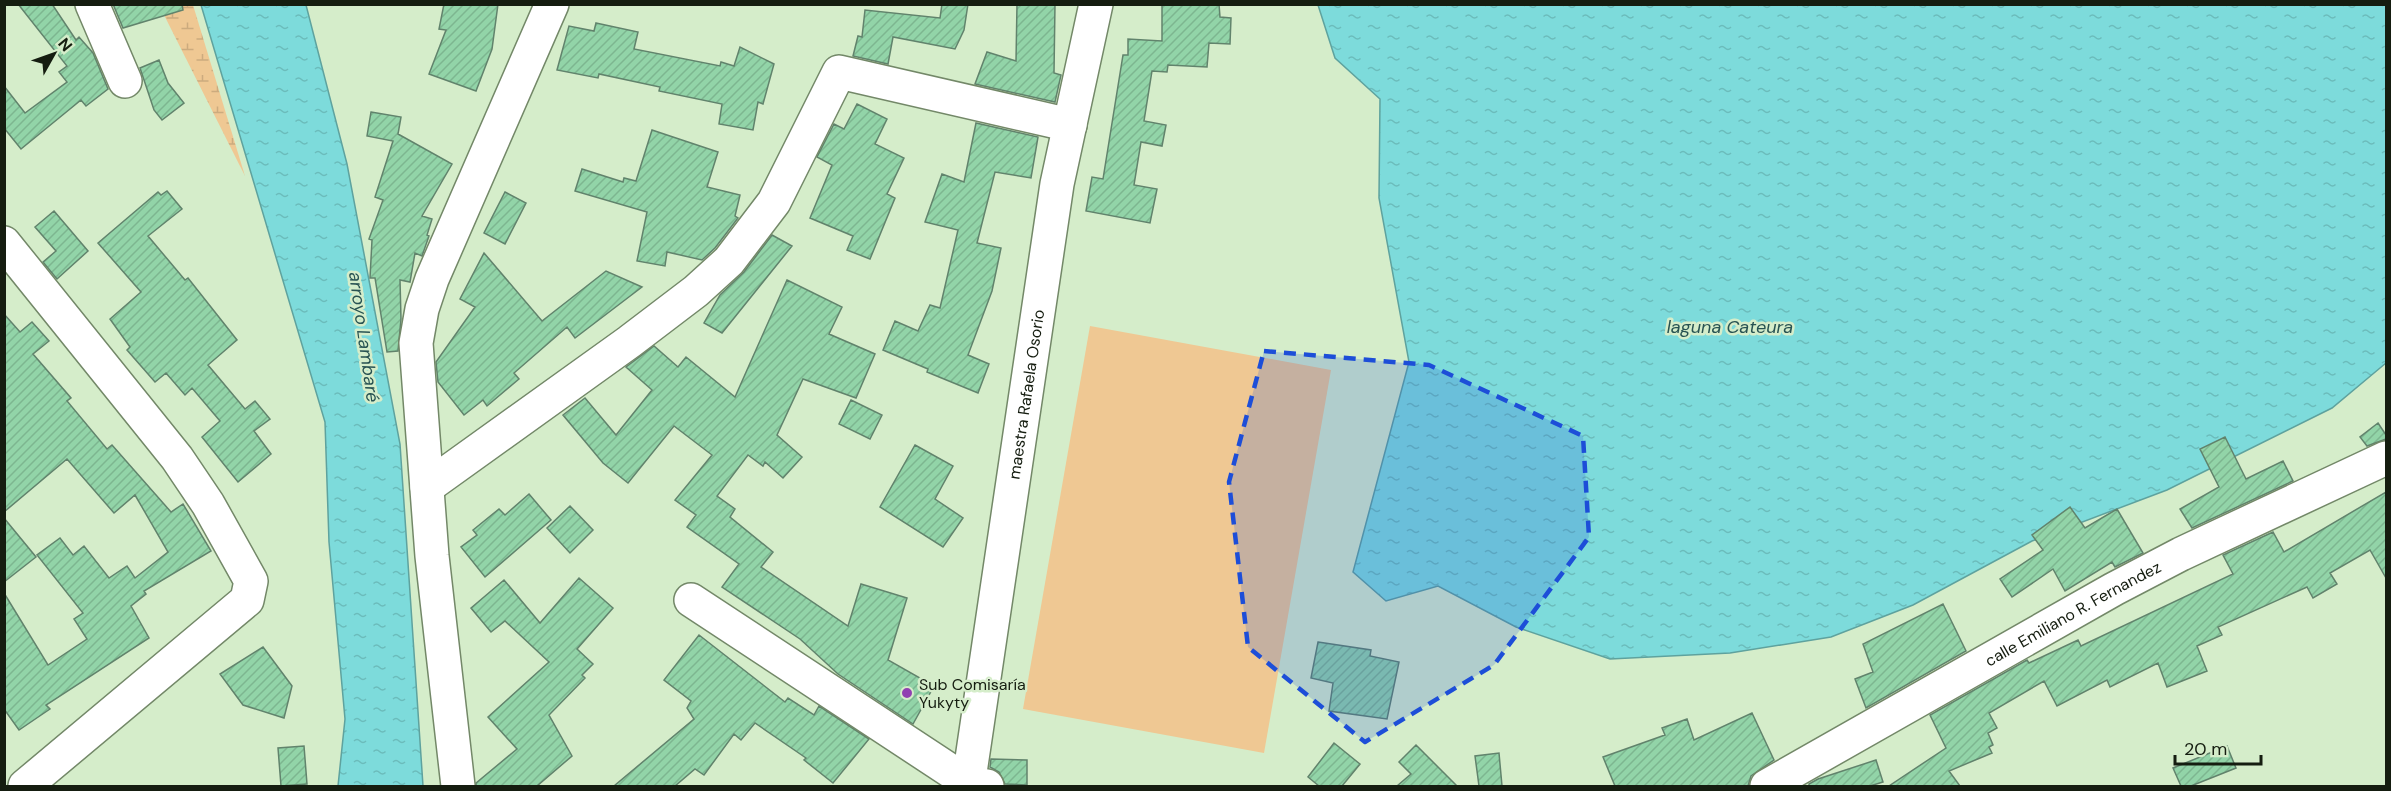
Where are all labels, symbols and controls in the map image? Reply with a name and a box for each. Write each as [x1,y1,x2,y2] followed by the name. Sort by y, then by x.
[24,24,84,84] north arrow
[53,33,77,56] text: N
[343,270,385,404] water label: arroyo Lambaré
[1003,308,1049,481] street label: maestra Rafaela Osorio
[1667,315,1793,339] water label: laguna Cateura
[1981,556,2164,671] street label: calle Emiliano R. Fernandez
[919,674,1026,713] place label: Sub Comisaría Yukyty
[900,686,914,700] marker: Sub Comisaría Yukyty
[2175,728,2260,766] scale bar
[2184,737,2227,761] text: 20 m

